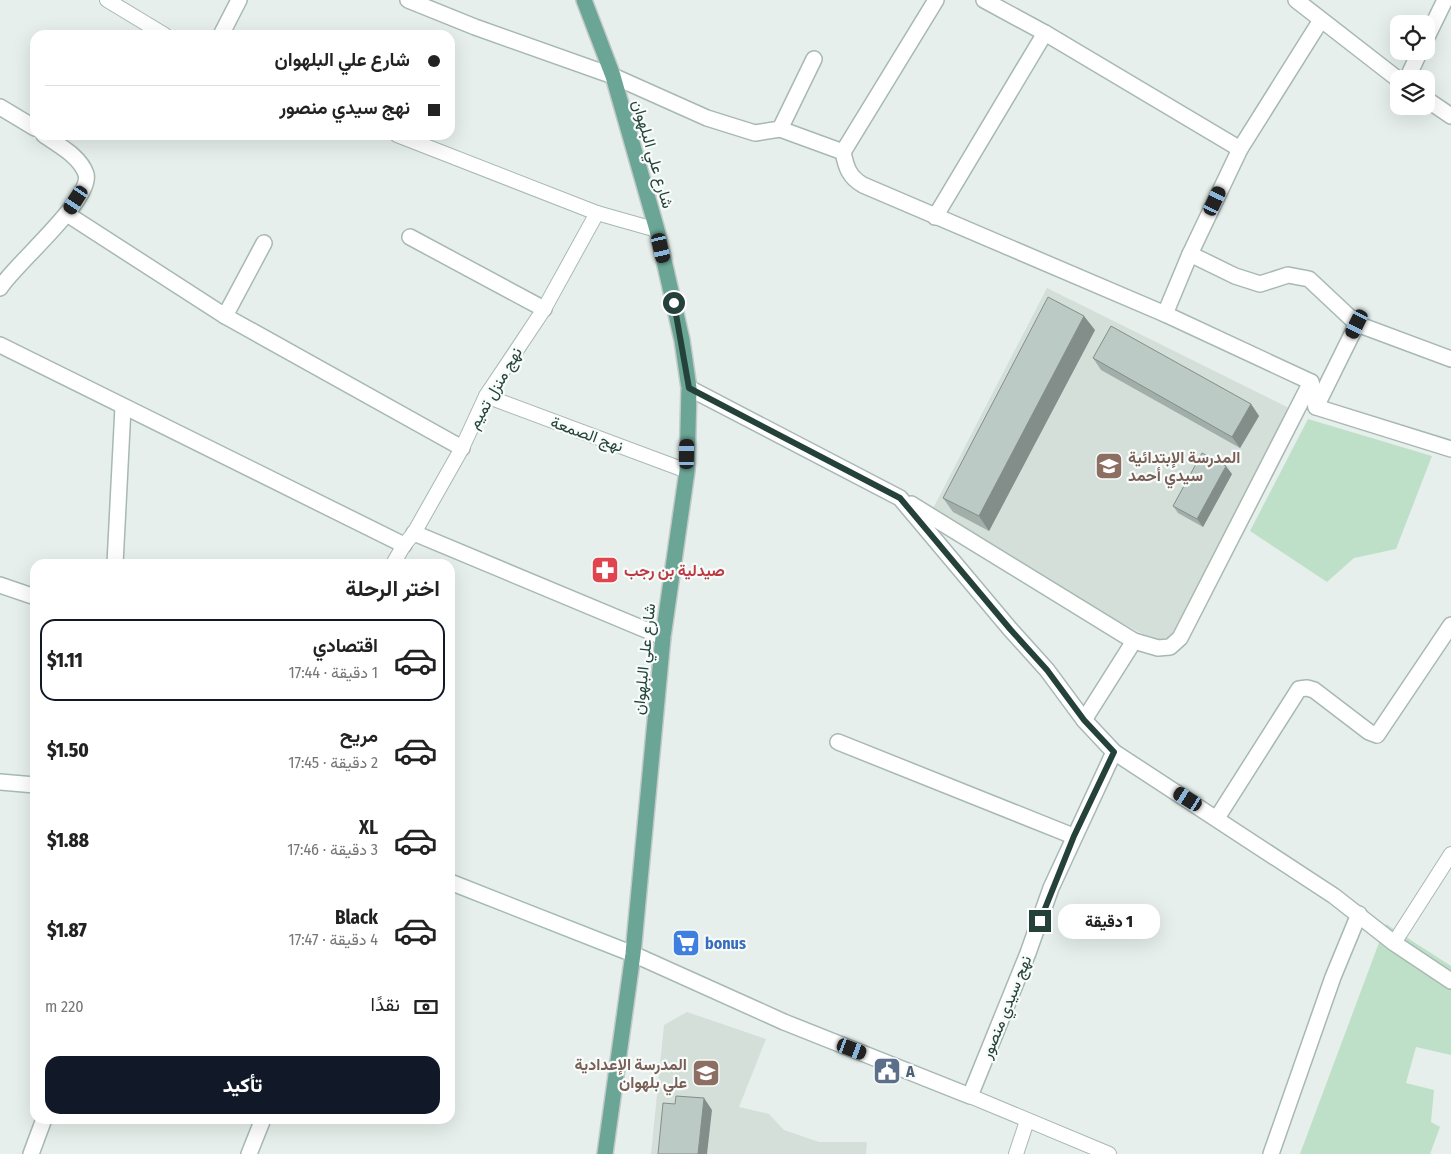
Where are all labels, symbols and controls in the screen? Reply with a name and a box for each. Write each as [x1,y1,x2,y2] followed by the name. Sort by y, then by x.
[1390,15,1435,115] map controls
[1390,15,1435,60] button: locate
[275,48,410,71] text: شارع علي البلهوان
[1390,70,1435,115] button: layers
[279,96,410,119] text: نهج سيدي منصور
[625,98,678,212] street label: شارع علي البلهوان
[61,183,90,217] car
[1201,184,1228,218] car
[650,232,671,264] car
[663,292,685,314] route start
[1343,307,1370,341] car
[464,344,528,433] street label: نهج منزل تميم
[547,412,626,458] street label: نهج الصمعة
[679,439,694,469] car
[1128,448,1240,489] place label: المدرسة الإبتدائية سيدي أحمد
[1094,451,1124,481] school or university icon: المدرسة الإبتدائية سيدي أحمد
[590,555,620,585] pharmacy icon: صيدلية بن رجب
[624,561,725,581] place label: صيدلية بن رجب
[345,575,440,602] text: اختر الرحلة
[629,602,663,716] street label: شارع علي البلهوان
[313,634,378,657] text: اقتصادي
[393,638,438,683] icon: car
[47,649,83,672] text: $1.11
[289,663,378,682] text: 1 دقيقة · 17:44
[340,724,378,747] text: مريح
[393,728,438,773] icon: car
[47,739,89,762] text: $1.50
[288,753,378,772] text: 2 دقيقة · 17:45
[1171,785,1204,813] car
[359,816,378,839] text: XL
[393,818,438,863] icon: car
[47,829,89,852] text: $1.88
[287,840,378,859] text: 3 دقيقة · 17:46
[1058,904,1160,938] callout: 1 دقيقة
[335,906,378,929] text: Black
[393,908,438,953] icon: car
[1029,910,1051,932] route end
[1085,912,1133,931] text: 1 دقيقة
[47,919,87,942] text: $1.87
[671,928,701,958] supermarket icon: bonus
[289,930,378,949] text: 4 دقيقة · 17:47
[705,934,746,953] place label: bonus
[976,953,1039,1064] street label: نهج سيدي منصور
[371,993,400,1016] text: نقدًا
[412,993,440,1021] icon: cash
[45,997,84,1016] text: 220 m
[835,1037,868,1061] car
[575,1055,687,1096] place label: المدرسة الإعدادية علي بلهوان
[45,1056,440,1114] button: تأكيد
[872,1056,902,1086] public building icon: A
[691,1058,721,1088] school or university icon: المدرسة الإعدادية علي بلهوان
[905,1062,915,1081] place label: A

